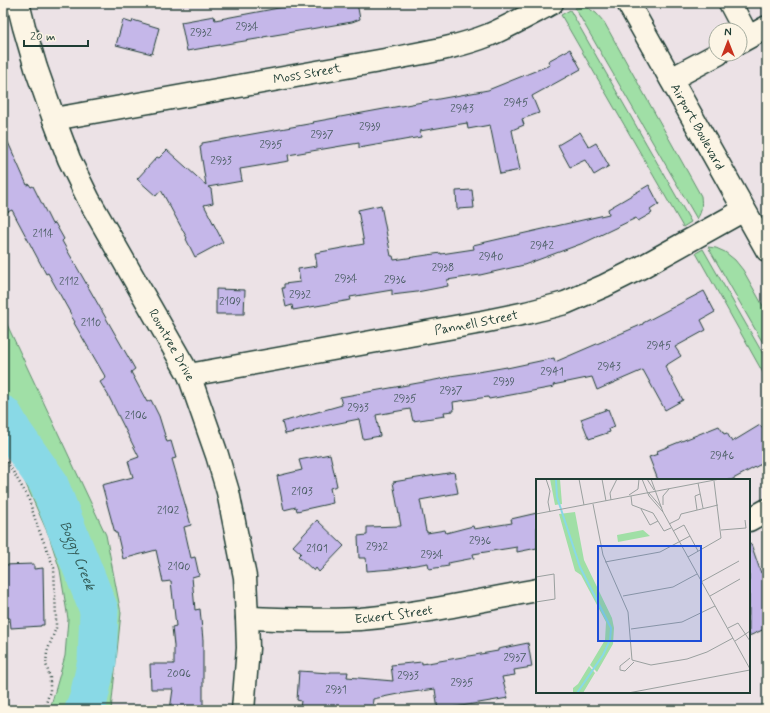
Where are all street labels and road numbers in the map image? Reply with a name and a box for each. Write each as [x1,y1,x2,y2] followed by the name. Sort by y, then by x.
[272,59,343,88] street label: Moss Street
[667,80,729,173] street label: Airport Boulevard
[144,306,199,383] street label: Rountree Drive
[433,306,520,339] street label: Pannell Street
[354,601,434,628] street label: Eckert Street

